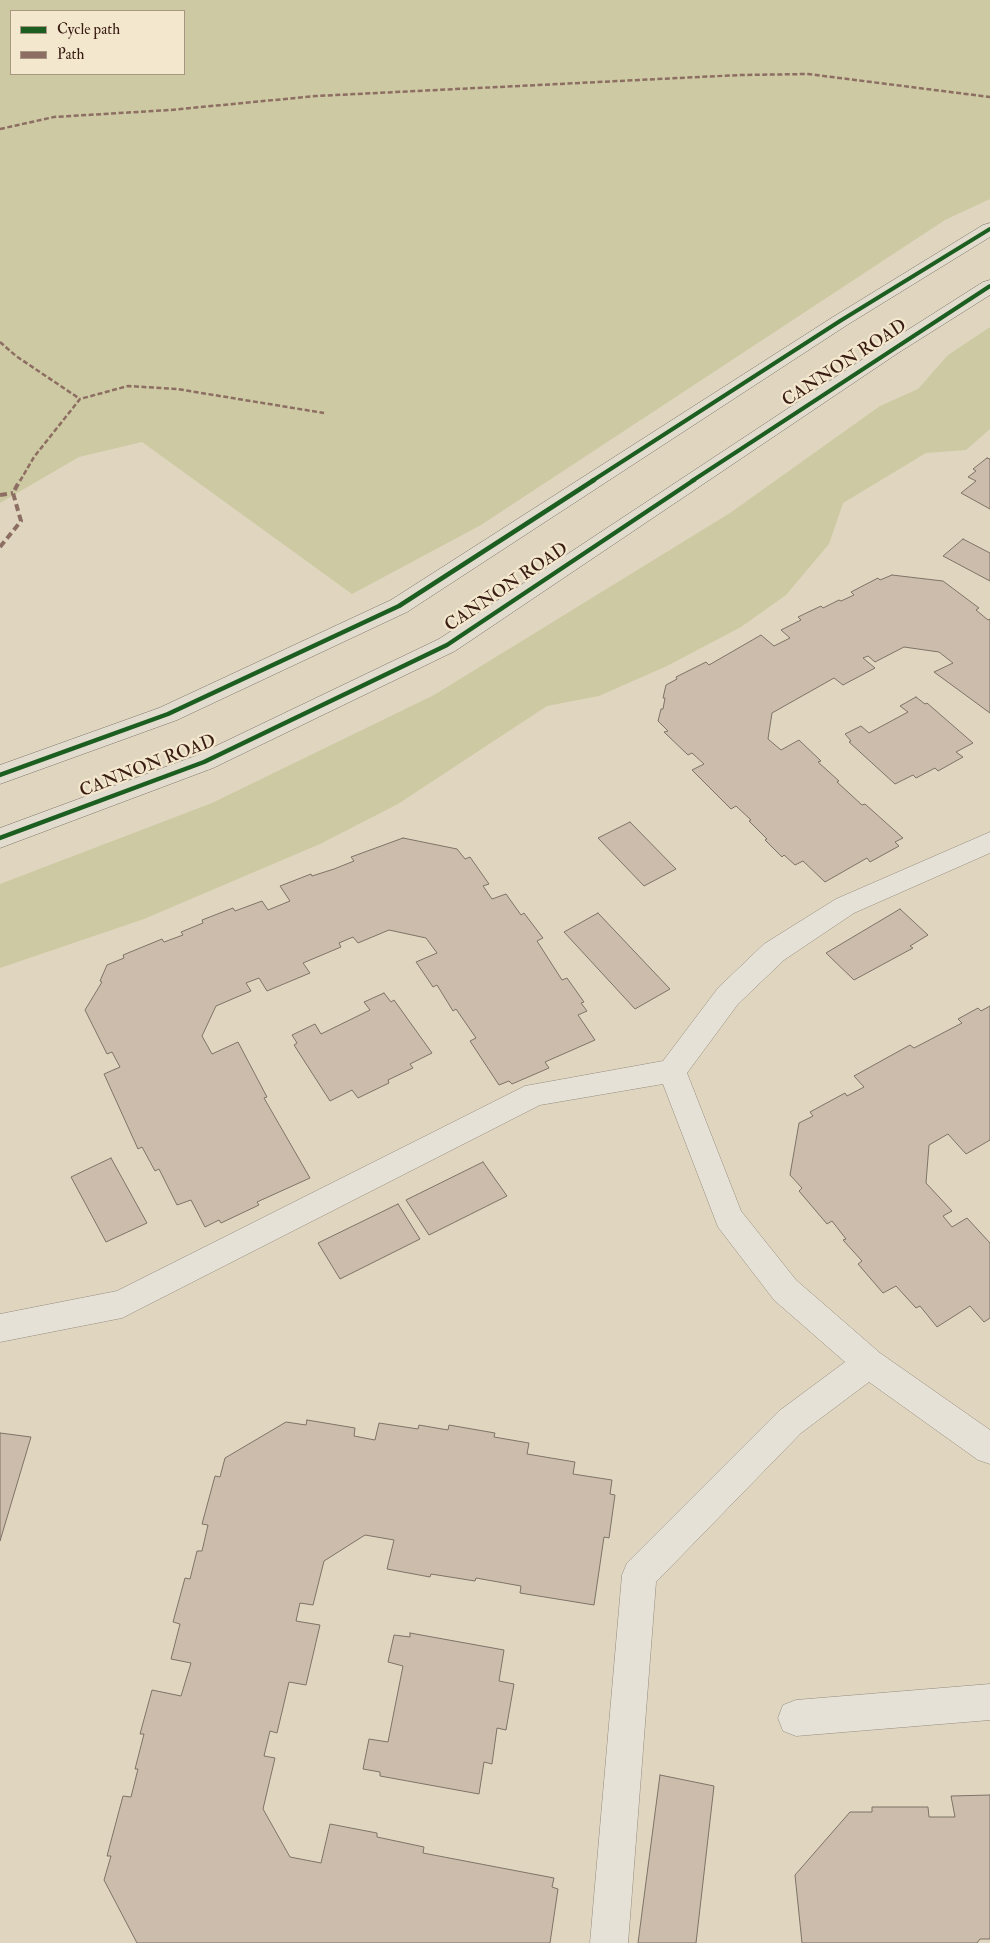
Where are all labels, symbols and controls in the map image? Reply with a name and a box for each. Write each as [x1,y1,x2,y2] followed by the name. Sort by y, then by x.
[10,10,185,75] legend
[57,20,120,39] text: Cycle path
[57,45,84,64] text: Path
[779,316,911,412] street label: CANNON ROAD
[441,539,573,637] street label: CANNON ROAD
[77,731,219,803] street label: CANNON ROAD

